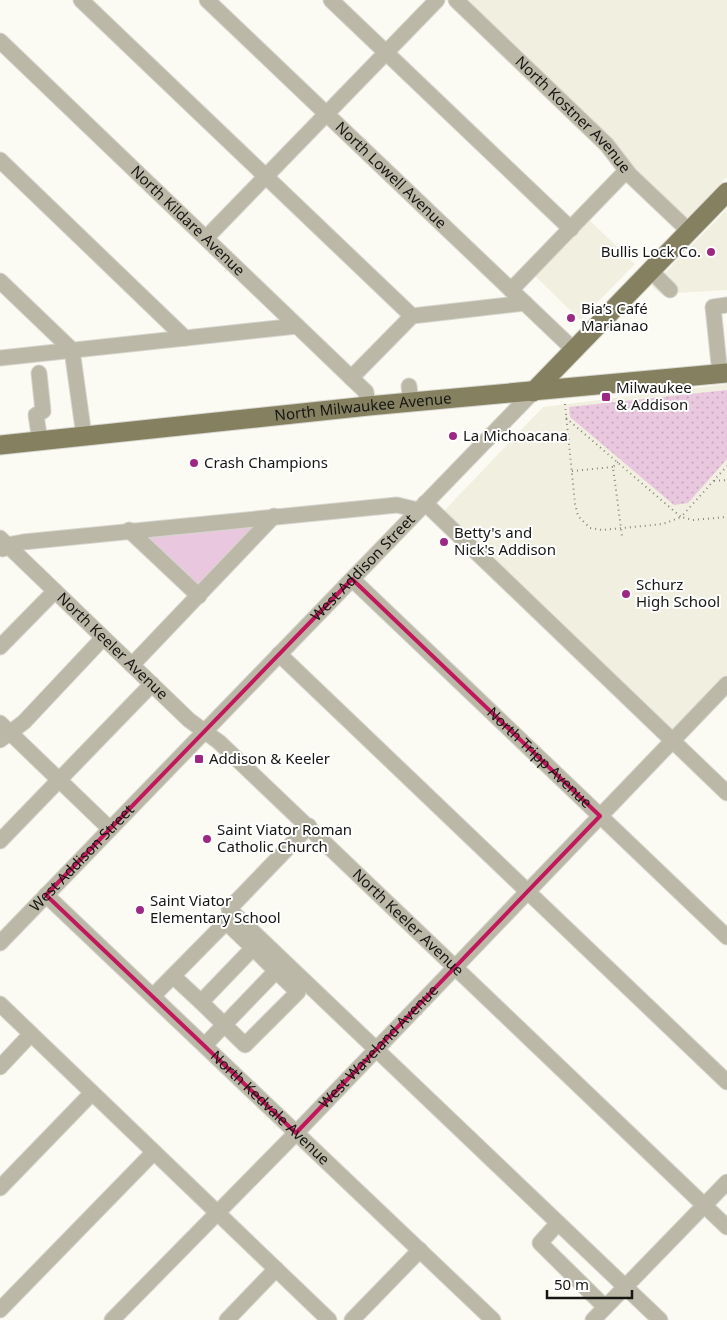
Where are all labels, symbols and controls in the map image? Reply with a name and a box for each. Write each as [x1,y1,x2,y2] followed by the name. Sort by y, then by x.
[511,51,636,177] street label: North Kostner Avenue
[332,117,451,232] street label: North Lowell Avenue
[127,161,250,280] street label: North Kildare Avenue
[601,241,701,261] place label: Bullis Lock Co.
[705,246,717,258] marker: Bullis Lock Co.
[581,298,648,335] place label: Bia’s Café Marianao
[565,312,577,324] marker: Bia’s Café Marianao
[616,377,692,414] place label: Milwaukee & Addison
[273,387,452,425] street label: North Milwaukee Avenue
[600,391,612,403] marker: Milwaukee & Addison
[463,425,568,445] place label: La Michoacana
[447,430,459,442] marker: La Michoacana
[204,452,328,472] place label: Crash Champions
[188,457,200,469] marker: Crash Champions
[306,509,419,625] street label: West Addison Street
[454,522,556,559] place label: Betty's and Nick's Addison
[438,536,450,548] marker: Betty's and Nick's Addison
[636,574,720,611] place label: Schurz High School
[53,587,173,704] street label: North Keeler Avenue
[620,588,632,600] marker: Schurz High School
[483,702,597,812] street label: North Tripp Avenue
[209,748,330,768] place label: Addison & Keeler
[193,753,205,765] marker: Addison & Keeler
[25,799,138,915] street label: West Addison Street
[217,819,352,856] place label: Saint Viator Roman Catholic Church
[201,833,213,845] marker: Saint Viator Roman Catholic Church
[349,864,469,980] street label: North Keeler Avenue
[150,890,281,927] place label: Saint Viator Elementary School
[134,904,146,916] marker: Saint Viator Elementary School
[314,980,442,1112] street label: West Waveland Avenue
[207,1046,335,1169] street label: North Kedvale Avenue
[547,1268,632,1300] scale bar
[554,1274,589,1294] text: 50 m

